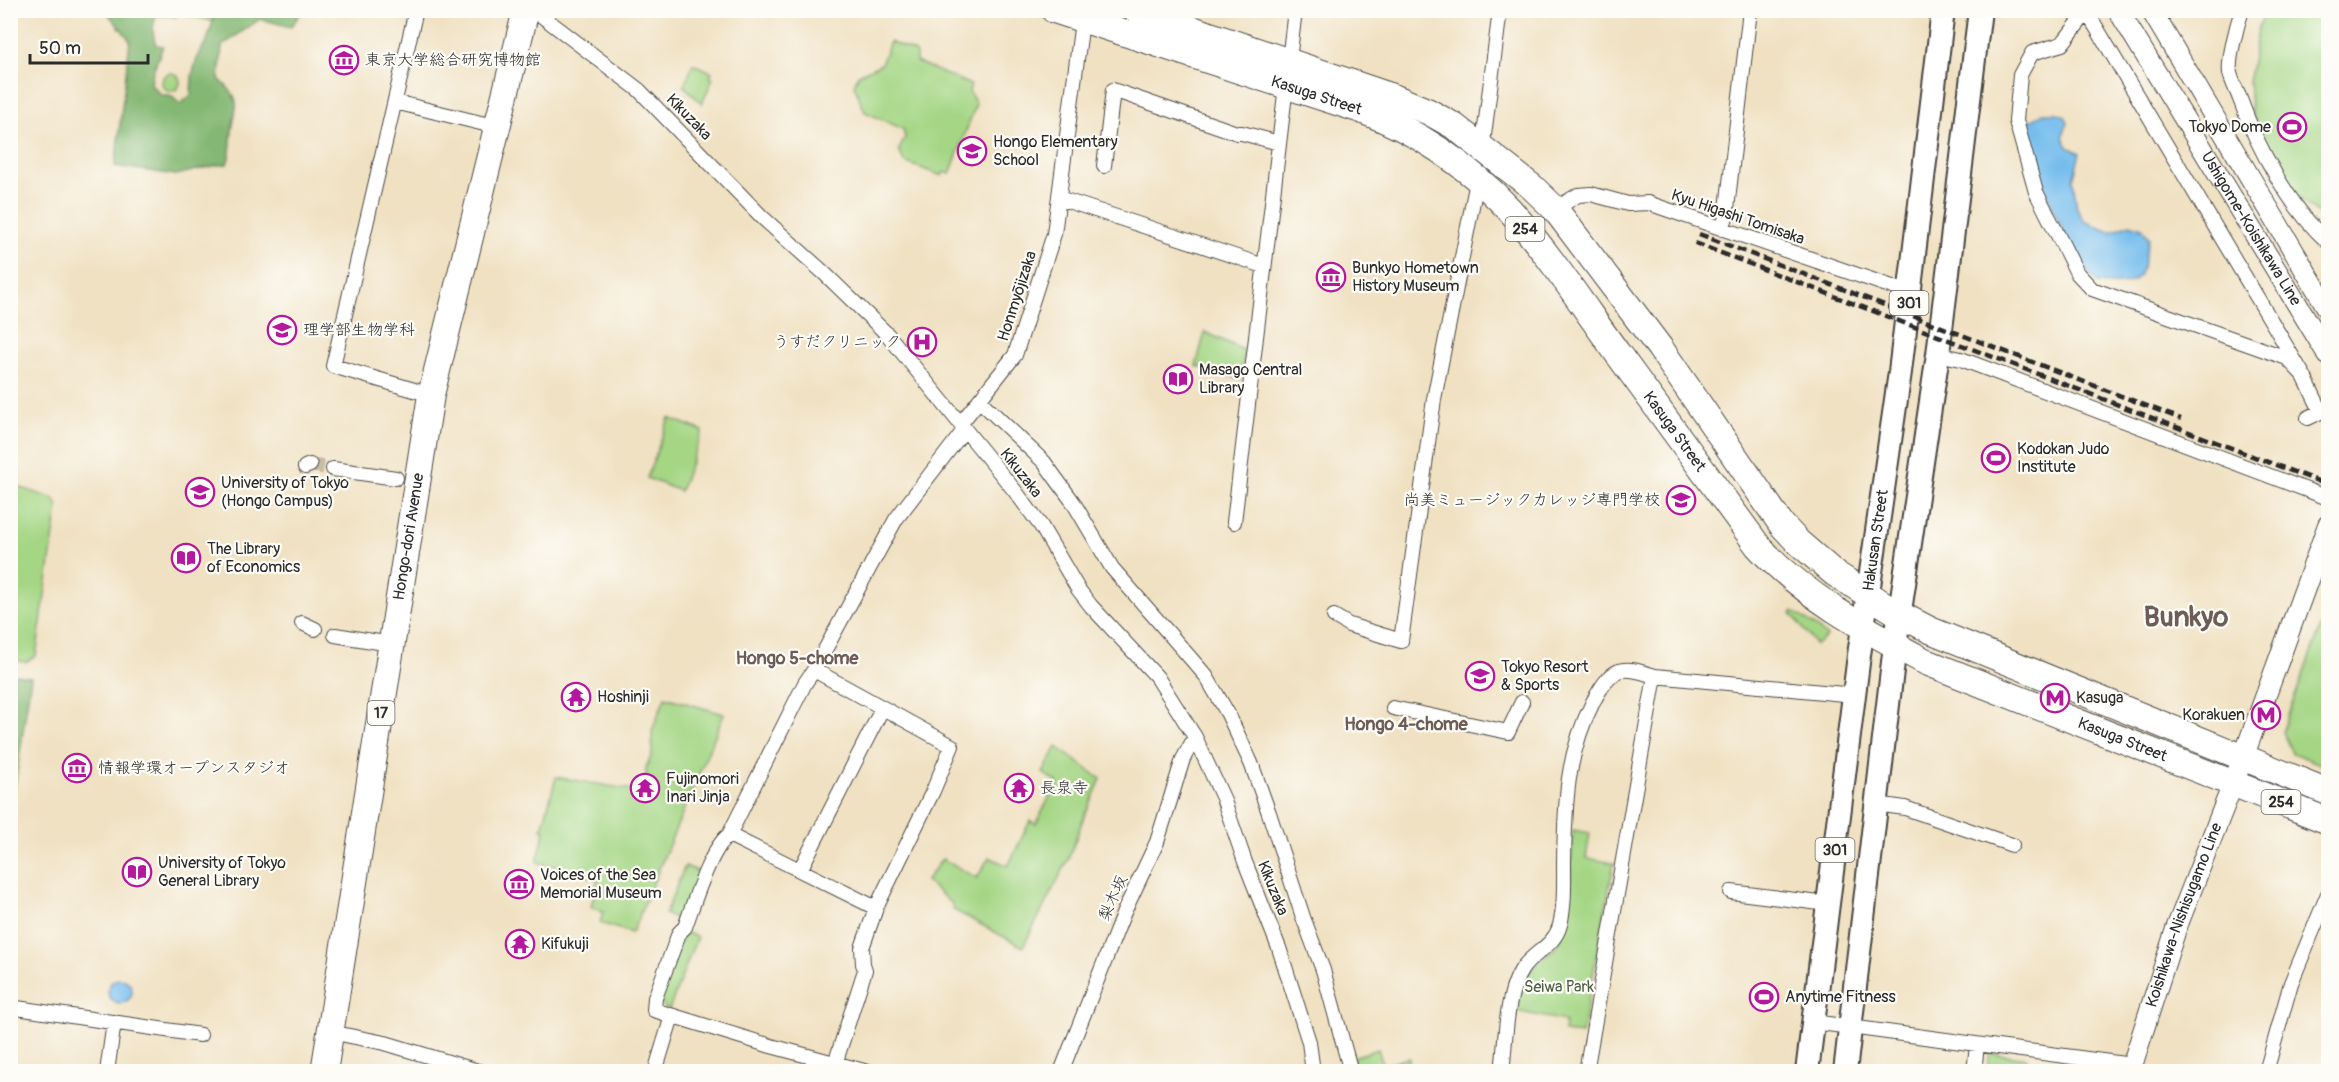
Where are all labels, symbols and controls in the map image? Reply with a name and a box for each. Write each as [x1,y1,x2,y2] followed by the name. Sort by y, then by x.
[30,27,148,65] scale bar
[39,37,81,60] text: 50 m
[328,44,360,76] museum icon: 東京大学総合研究博物館
[365,50,541,70] place label: 東京大学総合研究博物館
[1268,71,1365,120] street label: Kasuga Street
[662,90,716,144] street label: Kikuzaka
[2276,111,2308,143] sports icon: Tokyo Dome
[2188,117,2271,137] place label: Tokyo Dome
[993,132,1118,170] place label: Hongo Elementary School
[956,135,988,167] school or university icon: Hongo Elementary School
[2197,148,2306,309] street label: Ushigome-Koishikawa Line
[1669,185,1807,249] street label: Kyu Higashi Tomisaka
[1506,217,1544,241] road number: 254
[993,248,1041,344] street label: Honmyōjizaka
[1352,258,1479,296] place label: Bunkyo Hometown History Museum
[1315,261,1347,293] museum icon: Bunkyo Hometown History Museum
[1890,291,1928,315] road number: 301
[266,314,298,346] school or university icon: 理学部生物学科
[303,320,415,340] place label: 理学部生物学科
[906,326,938,358] hospital icon: うすだクリニック
[773,332,901,352] place label: うすだクリニック
[1199,360,1302,398] place label: Masago Central Library
[1162,363,1194,395] library icon: Masago Central Library
[1639,388,1711,476] street label: Kasuga Street
[2017,439,2110,477] place label: Kodokan Judo Institute
[1980,442,2012,474] sports icon: Kodokan Judo Institute
[996,444,1046,502] street label: Kikuzaka
[389,471,429,602] street label: Hongo-dori Avenue
[221,473,349,511] place label: University of Tokyo (Hongo Campus)
[184,476,216,508] school or university icon: University of Tokyo (Hongo Campus)
[1665,484,1697,516] school or university icon: 尚美ミュージックカレッジ専門学校
[1858,488,1893,593] street label: Hakusan Street
[1404,490,1660,510] place label: 尚美ミュージックカレッジ専門学校
[207,539,300,577] place label: The Library of Economics
[170,542,202,574] library icon: The Library of Economics
[2144,600,2228,635] district label: Bunkyo
[736,647,859,670] district label: Hongo 5-chome
[1501,657,1589,695] place label: Tokyo Resort & Sports
[1464,660,1496,692] school or university icon: Tokyo Resort & Sports
[560,681,592,713] temple icon: Hoshinji
[2039,682,2071,714] metro station icon: Kasuga
[597,687,649,707] place label: Hoshinji
[2076,688,2123,708] place label: Kasuga
[2250,699,2282,731] metro station icon: Korakuen
[368,701,394,725] road number: 17
[2182,705,2245,725] place label: Korakuen
[1344,713,1469,736] district label: Hongo 4-chome
[2075,713,2171,767] street label: Kasuga Street
[61,752,93,784] museum icon: 情報学環オープンスタジオ
[98,758,290,778] place label: 情報学環オープンスタジオ
[666,769,739,807] place label: Fujinomori Inari Jinja
[629,772,661,804] temple icon: Fujinomori Inari Jinja
[1003,772,1035,804] temple icon: 長泉寺
[1040,778,1088,798] place label: 長泉寺
[2262,790,2300,814] road number: 254
[2141,820,2227,1010] street label: Koishikawa-Nishisugamo Line
[1816,838,1854,862] road number: 301
[158,853,286,891] place label: University of Tokyo General Library
[121,856,153,888] library icon: University of Tokyo General Library
[1253,858,1293,918] street label: Kikuzaka
[540,865,662,903] place label: Voices of the Sea Memorial Museum
[503,868,535,900] museum icon: Voices of the Sea Memorial Museum
[1094,872,1132,924] street label: 梨木坂
[504,928,536,960] temple icon: Kifukuji
[541,934,589,954] place label: Kifukuji
[1524,977,1594,997] park label: Seiwa Park
[1748,981,1780,1013] sports icon: Anytime Fitness
[1785,987,1896,1007] place label: Anytime Fitness

